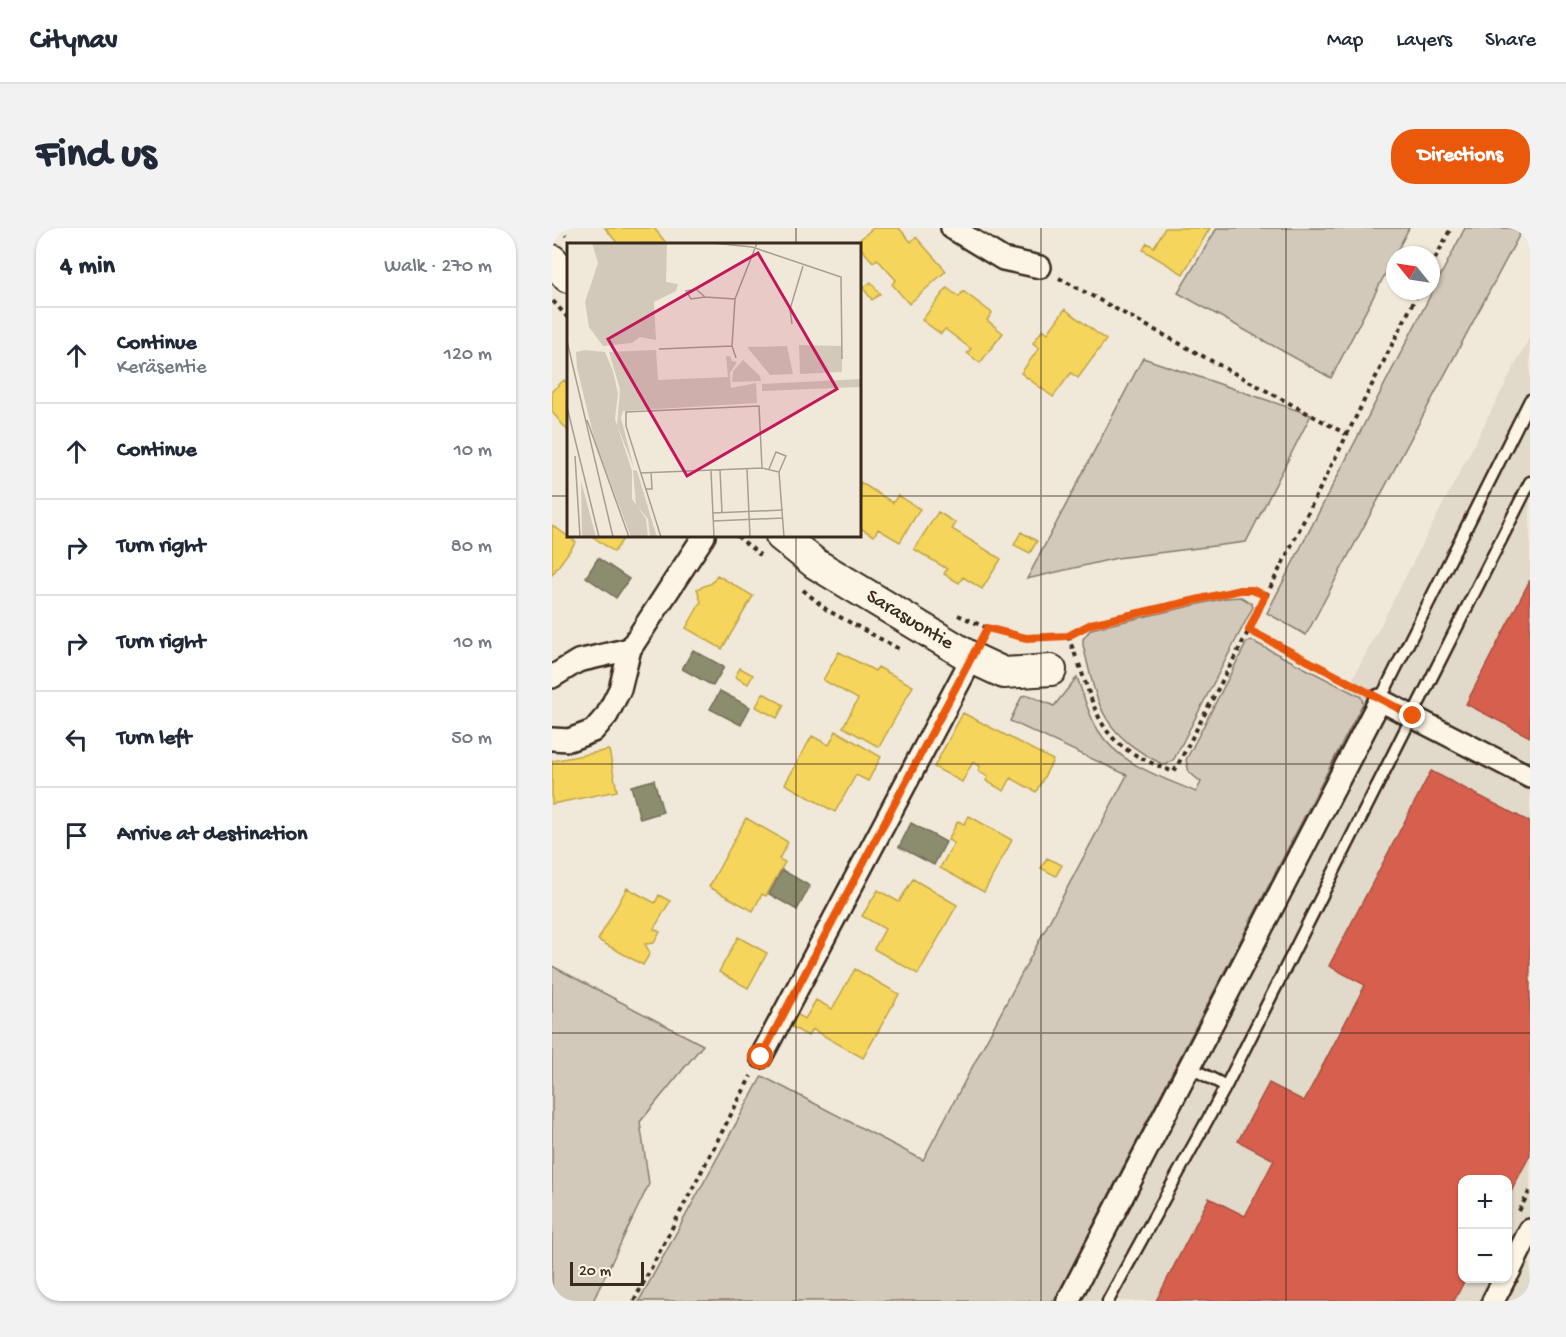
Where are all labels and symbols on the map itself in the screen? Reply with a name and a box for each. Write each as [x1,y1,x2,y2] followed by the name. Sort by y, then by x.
[567,243,861,537] inset map
[1386,246,1440,300] north arrow
[862,585,958,656] street label: Sarasuontie
[1399,702,1425,728] route end
[747,1043,773,1069] route start
[570,1259,644,1286] scale bar

